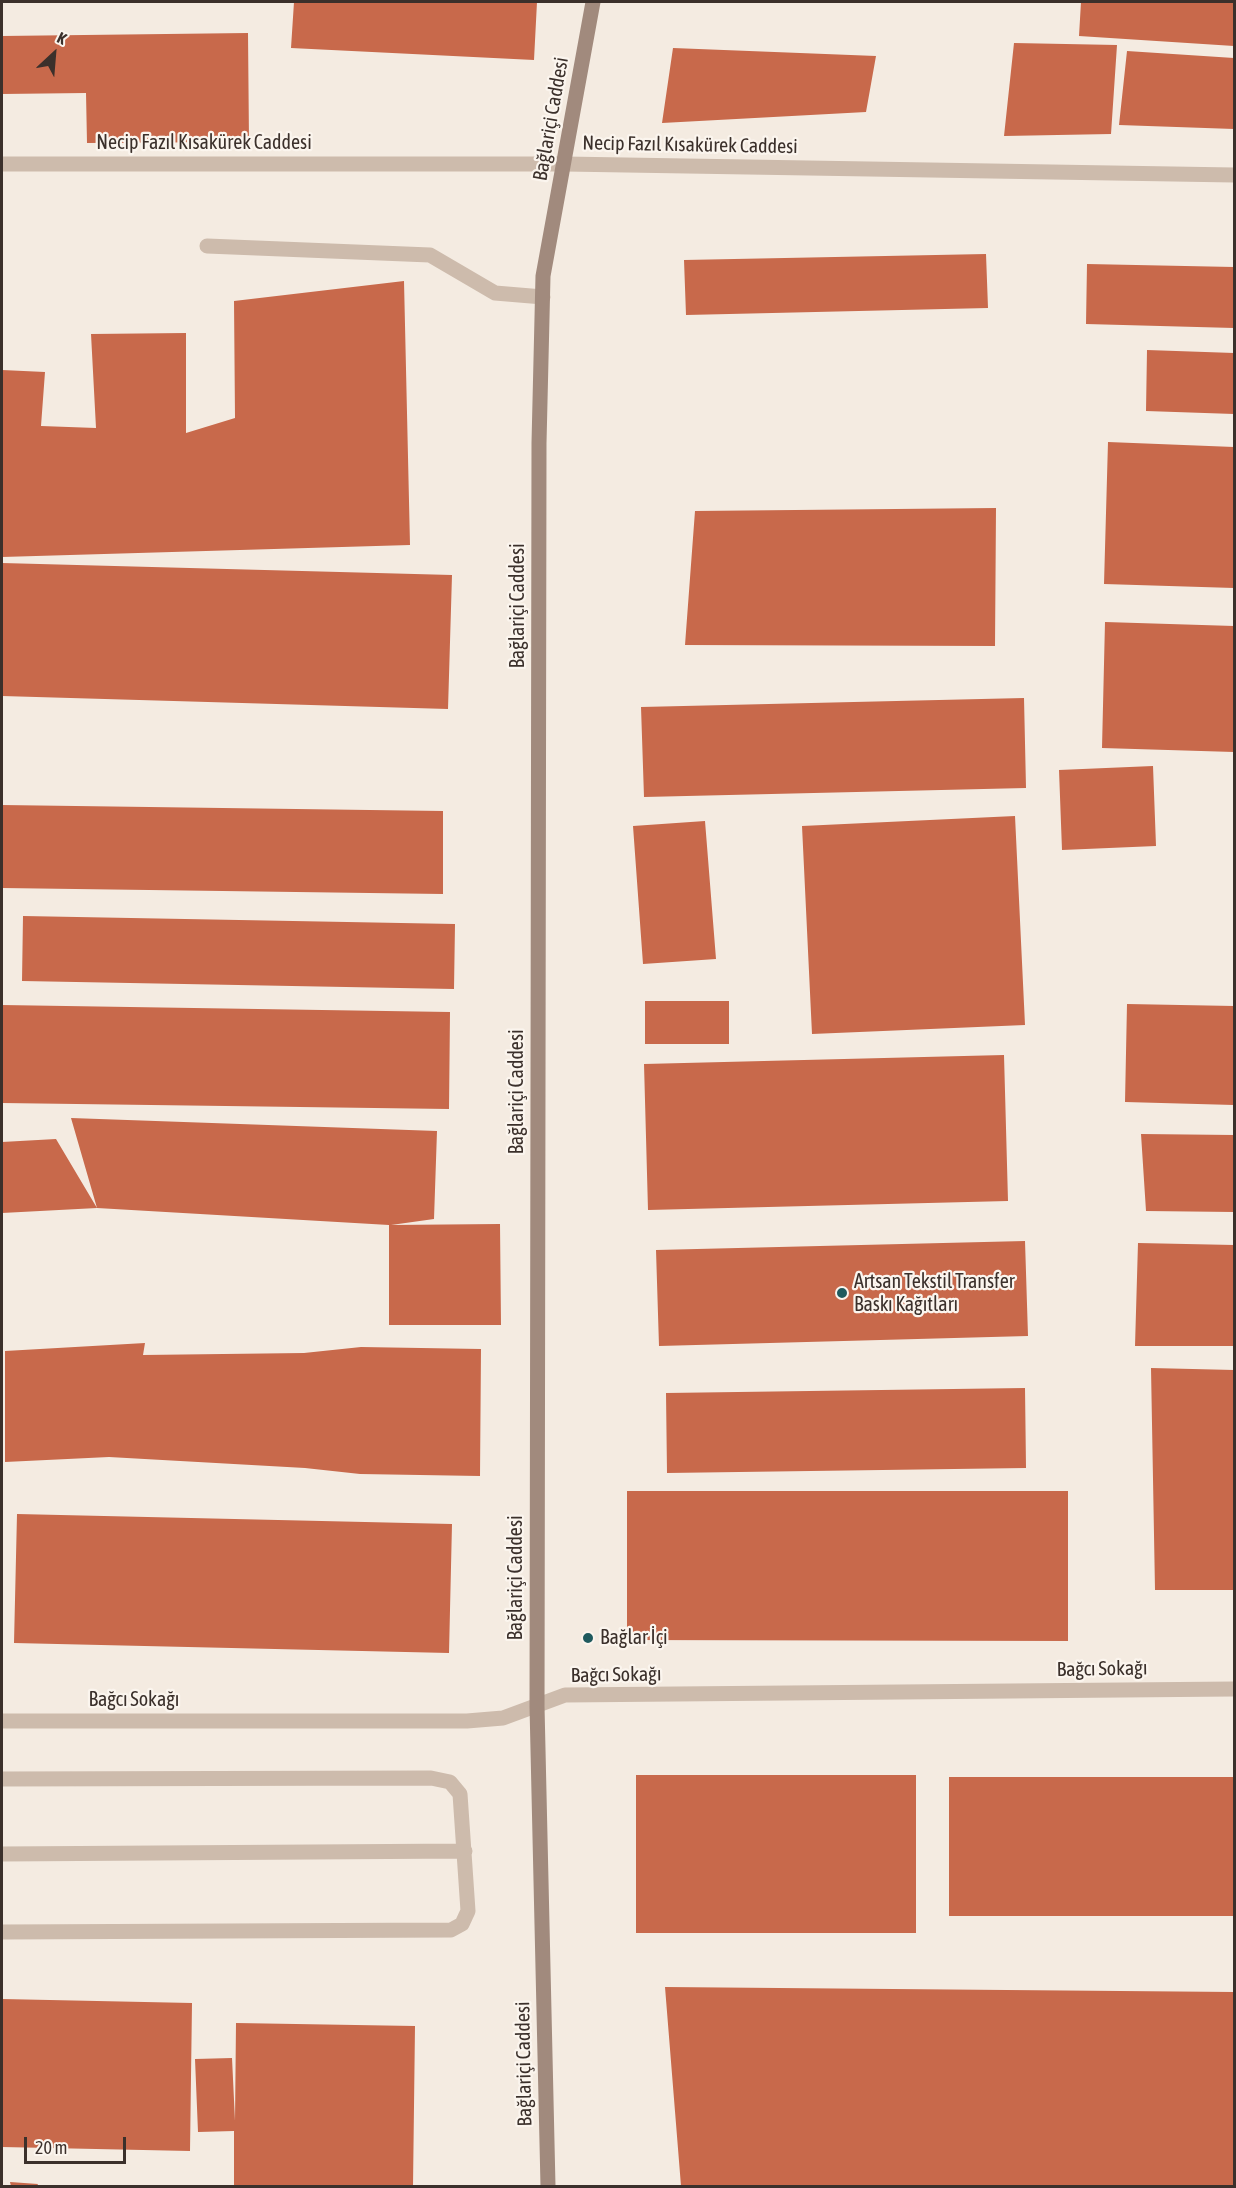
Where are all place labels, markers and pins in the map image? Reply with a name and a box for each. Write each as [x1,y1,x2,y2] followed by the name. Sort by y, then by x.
[854,1270,1015,1317] place label: Artsan Tekstil Transfer Baskı Kağıtları
[835,1286,849,1300] marker: Artsan Tekstil Transfer Baskı Kağıtları
[600,1626,668,1650] place label: Bağlar İçi
[581,1631,595,1645] marker: Bağlar İçi

